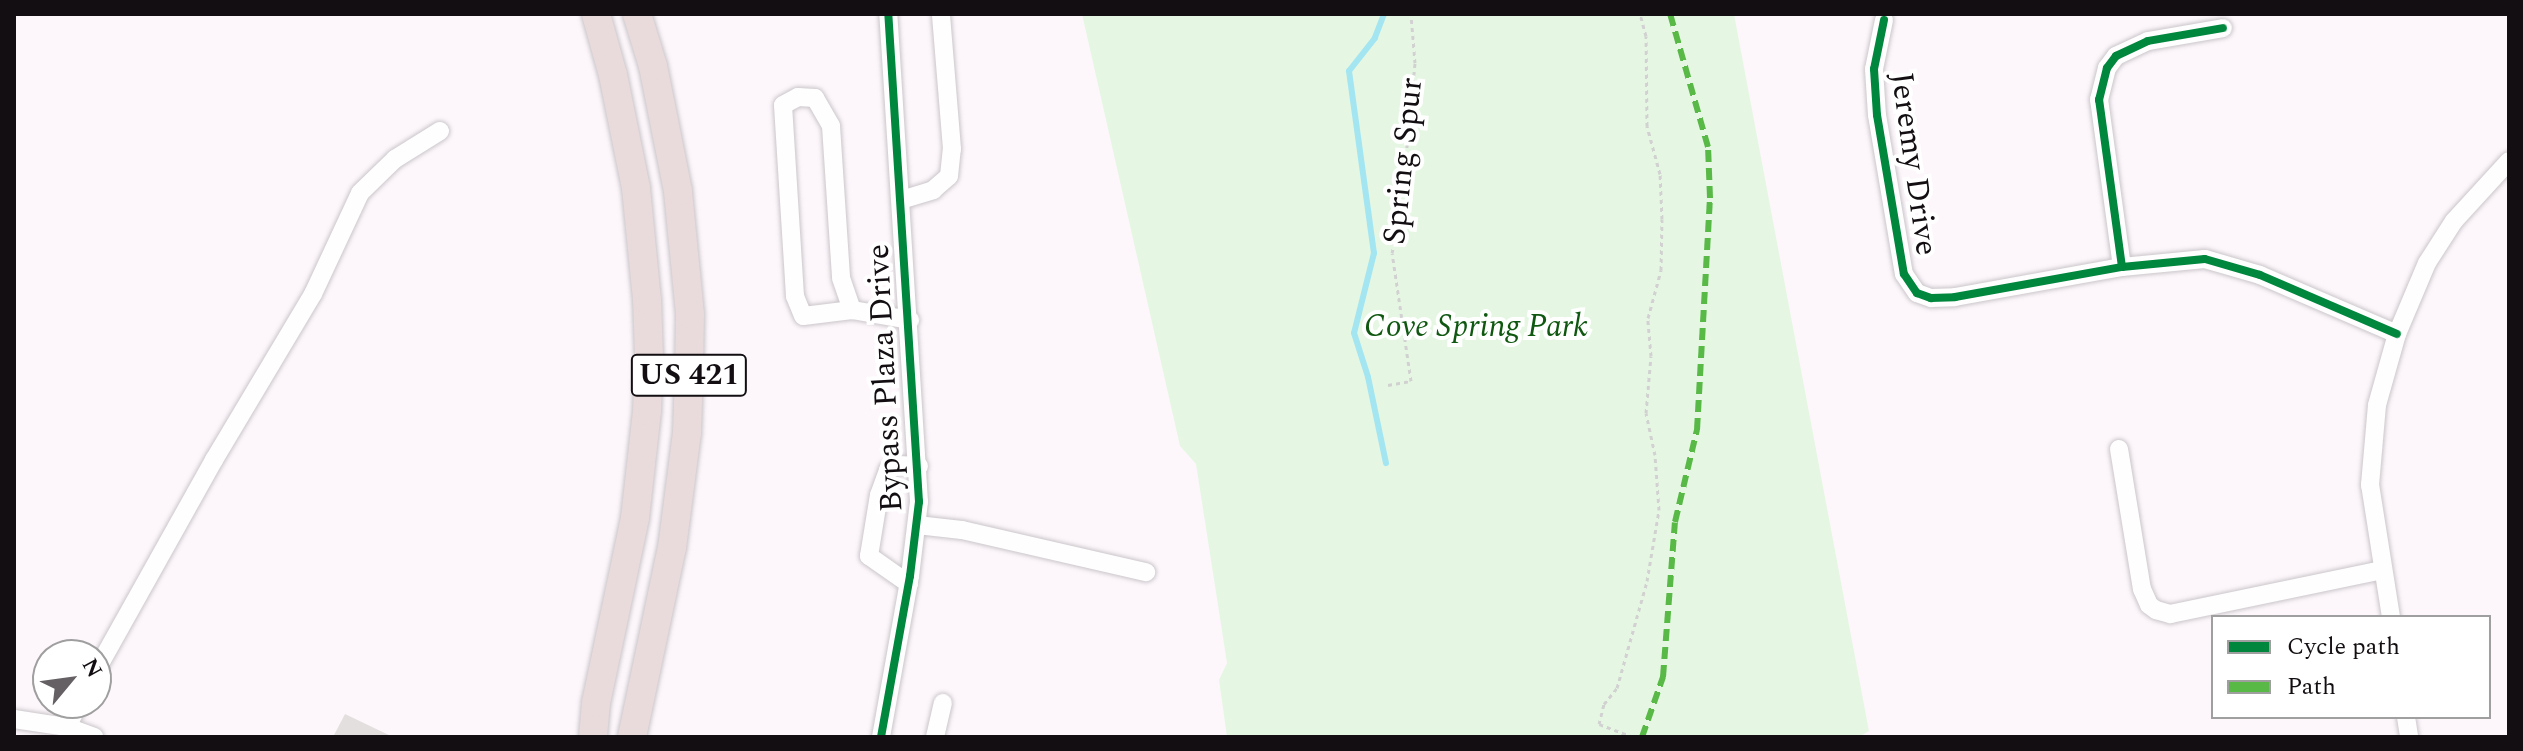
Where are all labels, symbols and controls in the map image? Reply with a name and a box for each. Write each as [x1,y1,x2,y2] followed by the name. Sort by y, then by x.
[1881,70,1945,258] street label: Jeremy Drive
[1376,76,1432,246] street label: Spring Spur
[860,243,912,513] street label: Bypass Plaza Drive
[1364,308,1588,346] park label: Cove Spring Park
[629,349,749,401] road number: US 421
[2211,615,2491,719] legend
[2287,629,2400,665] text: Cycle path
[32,639,112,719] north arrow
[73,652,110,684] text: N
[2287,669,2336,705] text: Path

